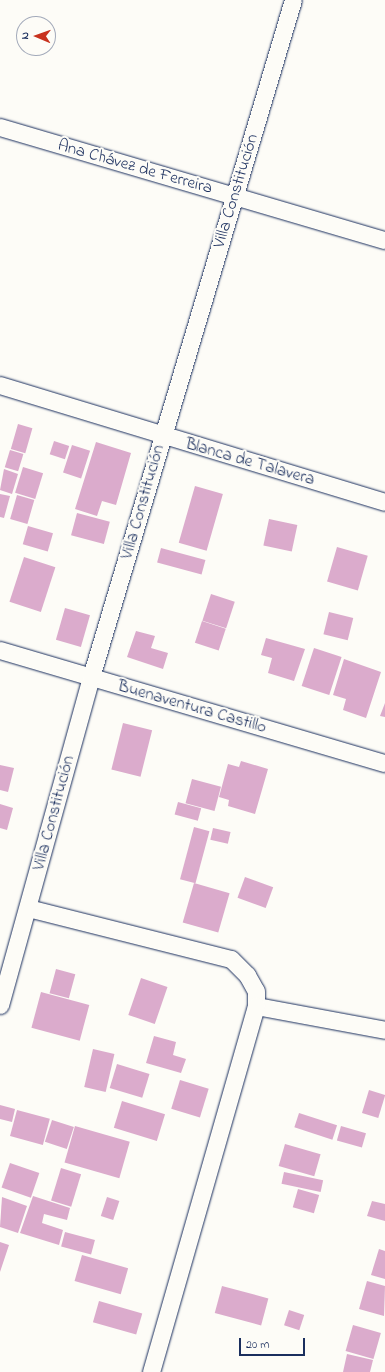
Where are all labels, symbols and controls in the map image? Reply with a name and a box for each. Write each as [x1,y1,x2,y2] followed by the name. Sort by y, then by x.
[16,16,56,56] north arrow
[17,32,33,40] text: N
[209,131,263,251] street label: Villa Constitución
[55,135,215,199] street label: Ana Chávez de Ferreira
[183,434,317,490] street label: Blanca de Talavera
[117,442,169,562] street label: Villa Constitución
[115,676,269,738] street label: Buenaventura Castillo
[29,753,79,873] street label: Villa Constitución
[241,1330,307,1356] scale bar
[246,1336,269,1354] text: 20 m

